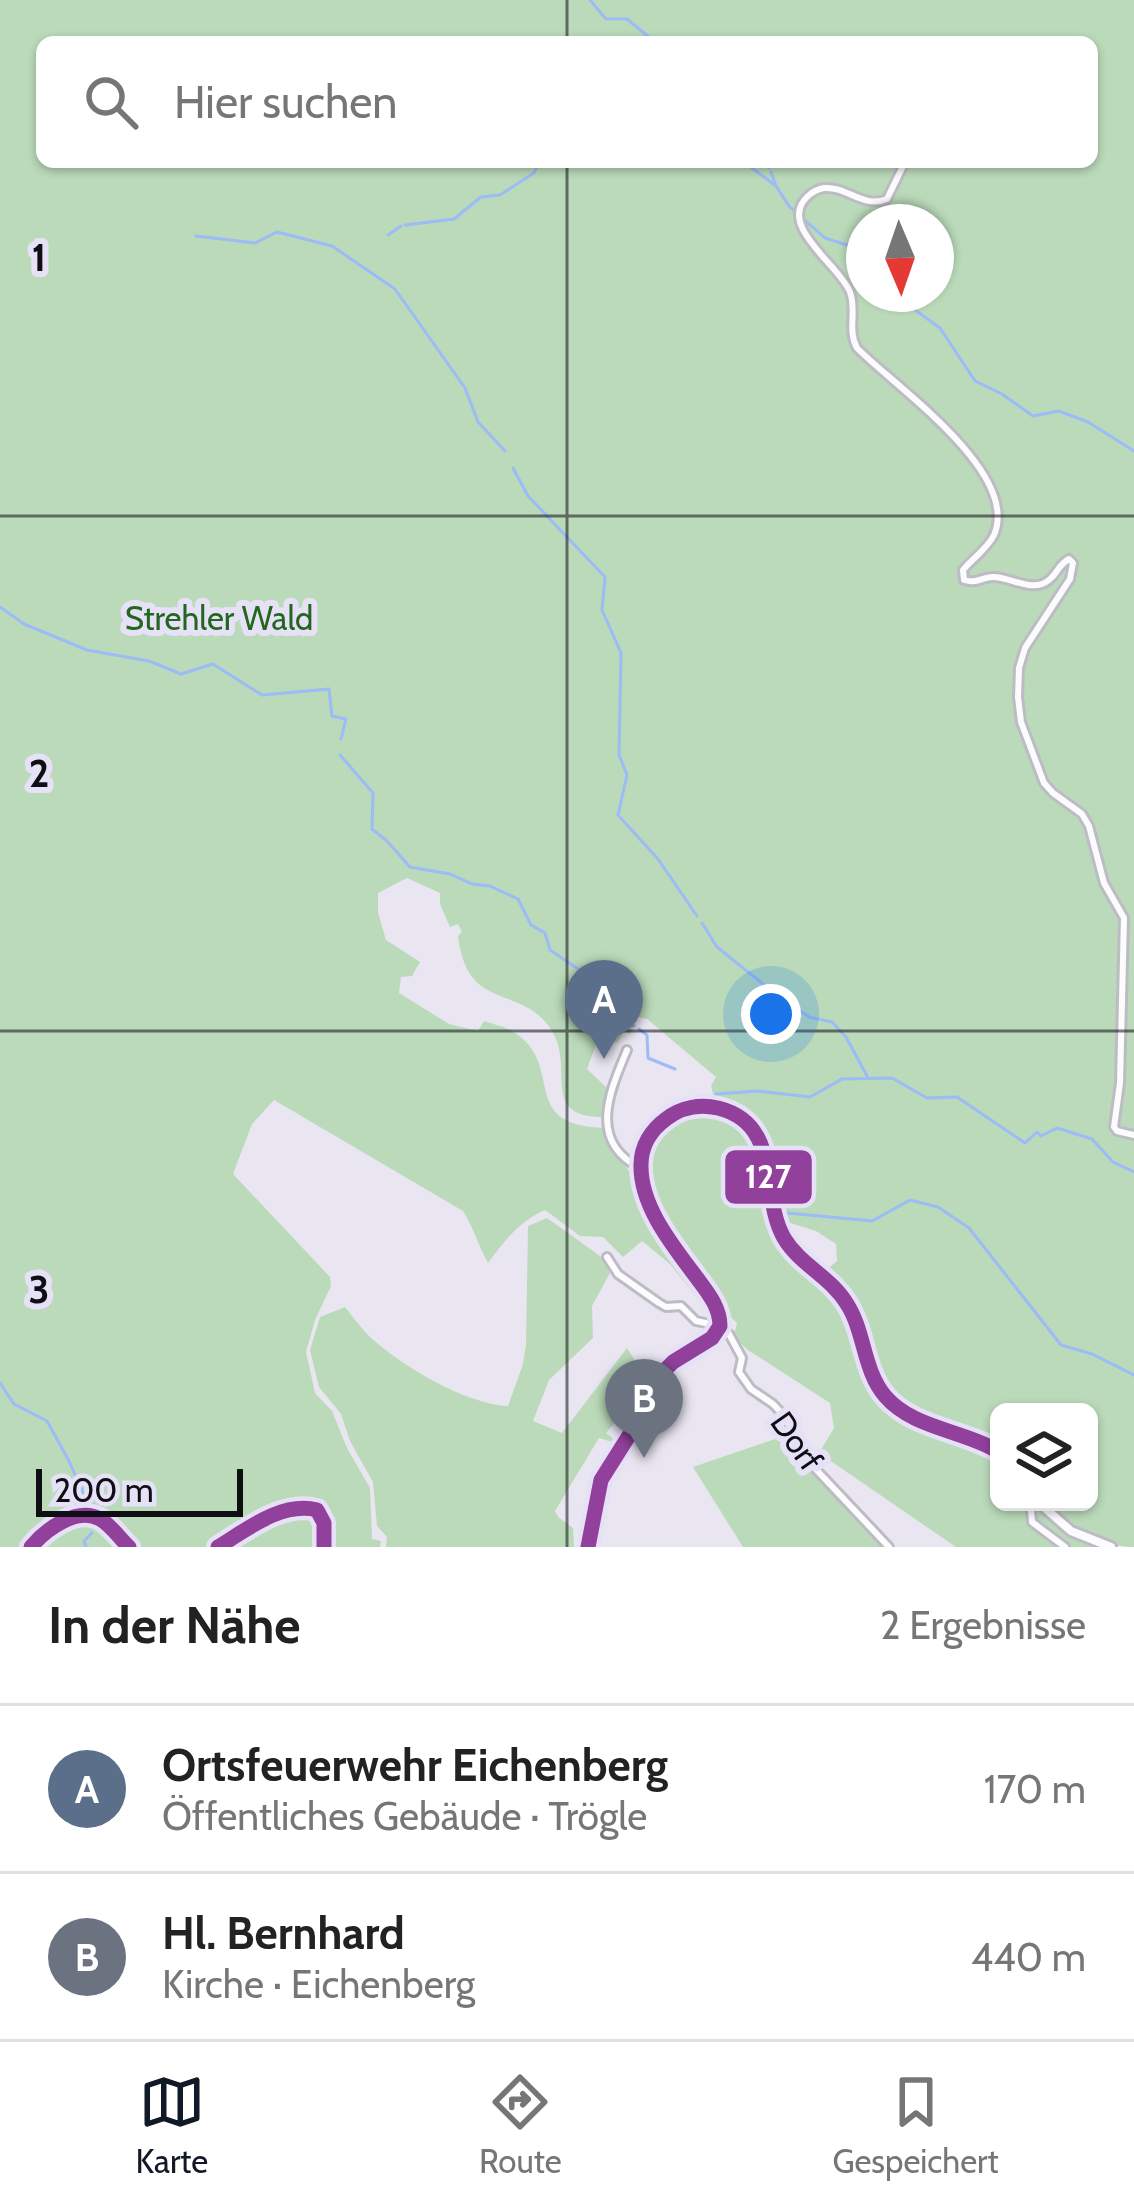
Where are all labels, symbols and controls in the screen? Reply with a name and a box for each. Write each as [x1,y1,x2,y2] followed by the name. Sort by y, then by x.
[36,36,1098,168] search box
[78,69,144,135] icon: search
[174,75,398,129] text: Hier suchen
[846,204,954,312] north arrow
[32,233,46,281] text: 1
[125,598,313,638] park label: Strehler Wald
[29,749,49,797] text: 2
[565,960,643,1059] pin: A
[741,984,801,1044] your location
[723,1148,814,1206] line badge: 127
[745,1156,791,1196] text: 127
[28,1265,50,1313] text: 3
[605,1359,683,1458] pin: B
[990,1403,1098,1511] map controls
[990,1403,1098,1511] button: layers
[762,1404,832,1478] street label: Dorf
[36,1463,243,1516] scale bar
[54,1470,154,1510] text: 200 m
[48,1594,301,1656] text: In der Nähe
[880,1601,1086,1649] text: 2 Ergebnisse
[162,1738,668,1792] text: Ortsfeuerwehr Eichenberg
[75,1765,99,1813] text: A
[984,1765,1086,1813] text: 170 m
[162,1792,647,1840] text: Öffentliches Gebäude · Trögle
[162,1906,405,1960] text: Hl. Bernhard
[75,1933,99,1981] text: B
[971,1933,1086,1981] text: 440 m
[162,1960,475,2008] text: Kirche · Eichenberg
[135,2069,208,2181] tab: Karte
[479,2069,562,2181] tab: Route
[832,2069,999,2181] tab: Gespeichert

